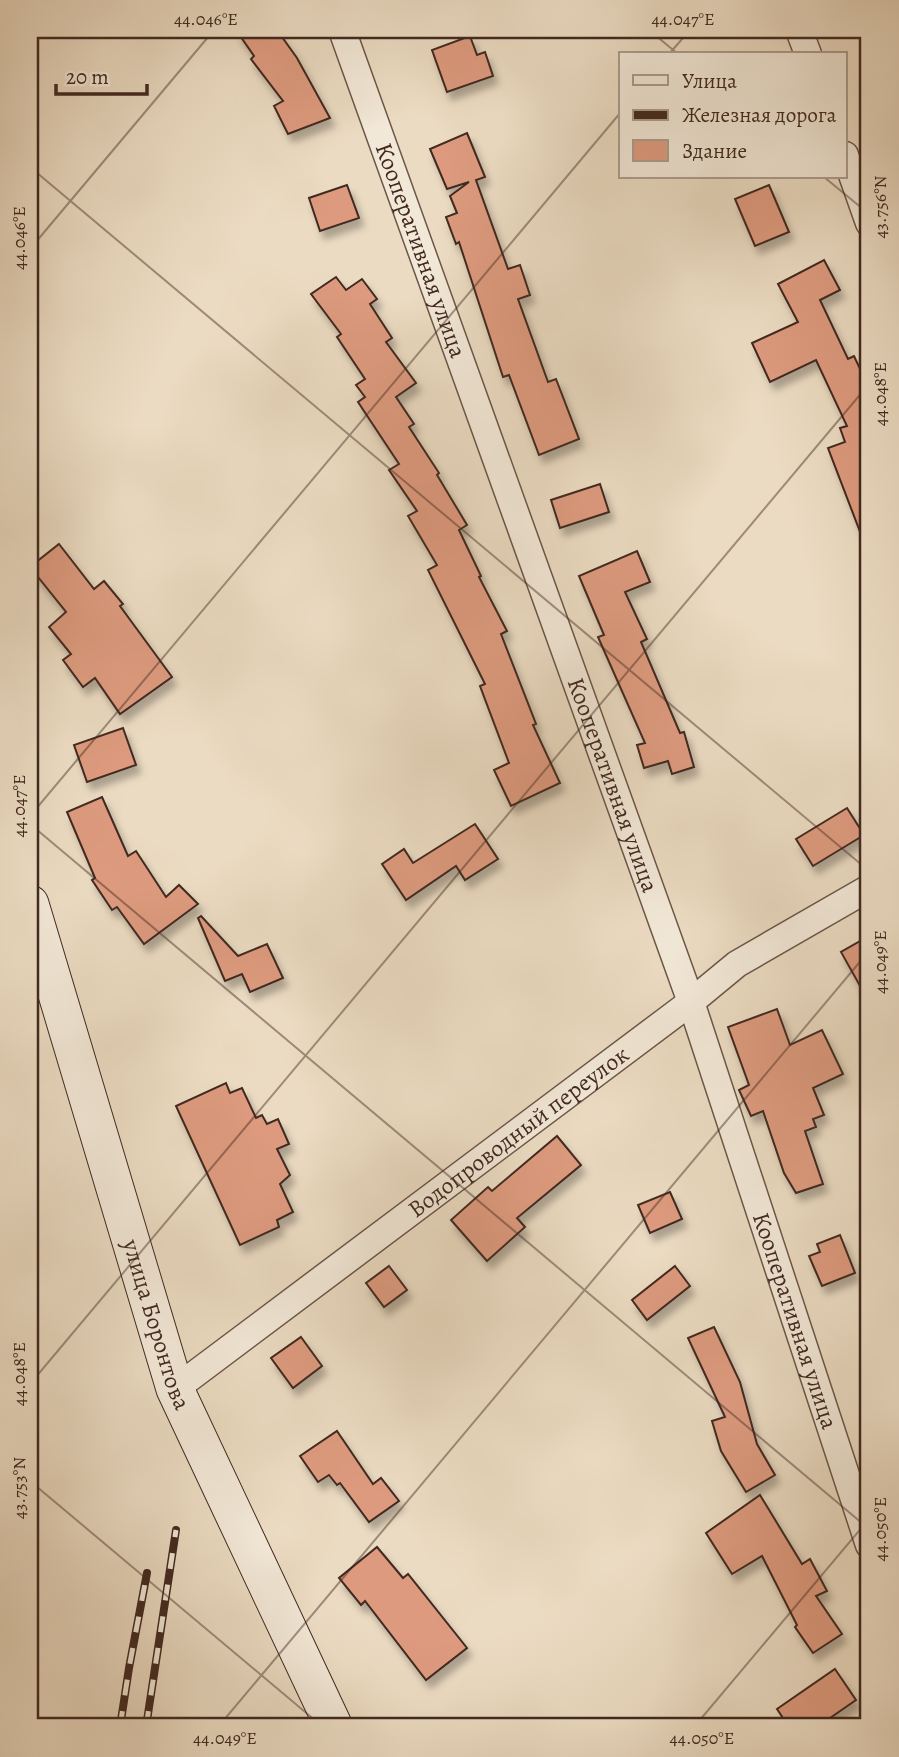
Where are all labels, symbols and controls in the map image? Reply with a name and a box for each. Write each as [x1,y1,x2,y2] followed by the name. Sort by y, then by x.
[174,7,238,31] text: 44.046°E
[651,7,715,31] text: 44.047°E
[56,52,147,96] scale bar
[619,52,846,178] legend
[66,63,109,91] text: 20 m
[682,67,737,95] text: Улица
[682,101,837,129] text: Железная дорога
[682,137,747,165] text: Здание
[368,138,474,362] street label: Кооперативная улица
[868,175,892,239] text: 43.756°N
[7,206,31,270] text: 44.046°E
[868,362,892,426] text: 44.048°E
[560,673,666,897] street label: Кооперативная улица
[7,774,31,838] text: 44.047°E
[868,930,892,994] text: 44.049°E
[401,1038,635,1225] street label: Водопроводный переулок
[745,1208,846,1433] street label: Кооперативная улица
[115,1234,198,1415] street label: улица Боронтова
[7,1342,31,1406] text: 44.048°E
[7,1457,31,1519] text: 43.753°N
[868,1497,892,1561] text: 44.050°E
[193,1726,257,1750] text: 44.049°E
[670,1726,734,1750] text: 44.050°E

